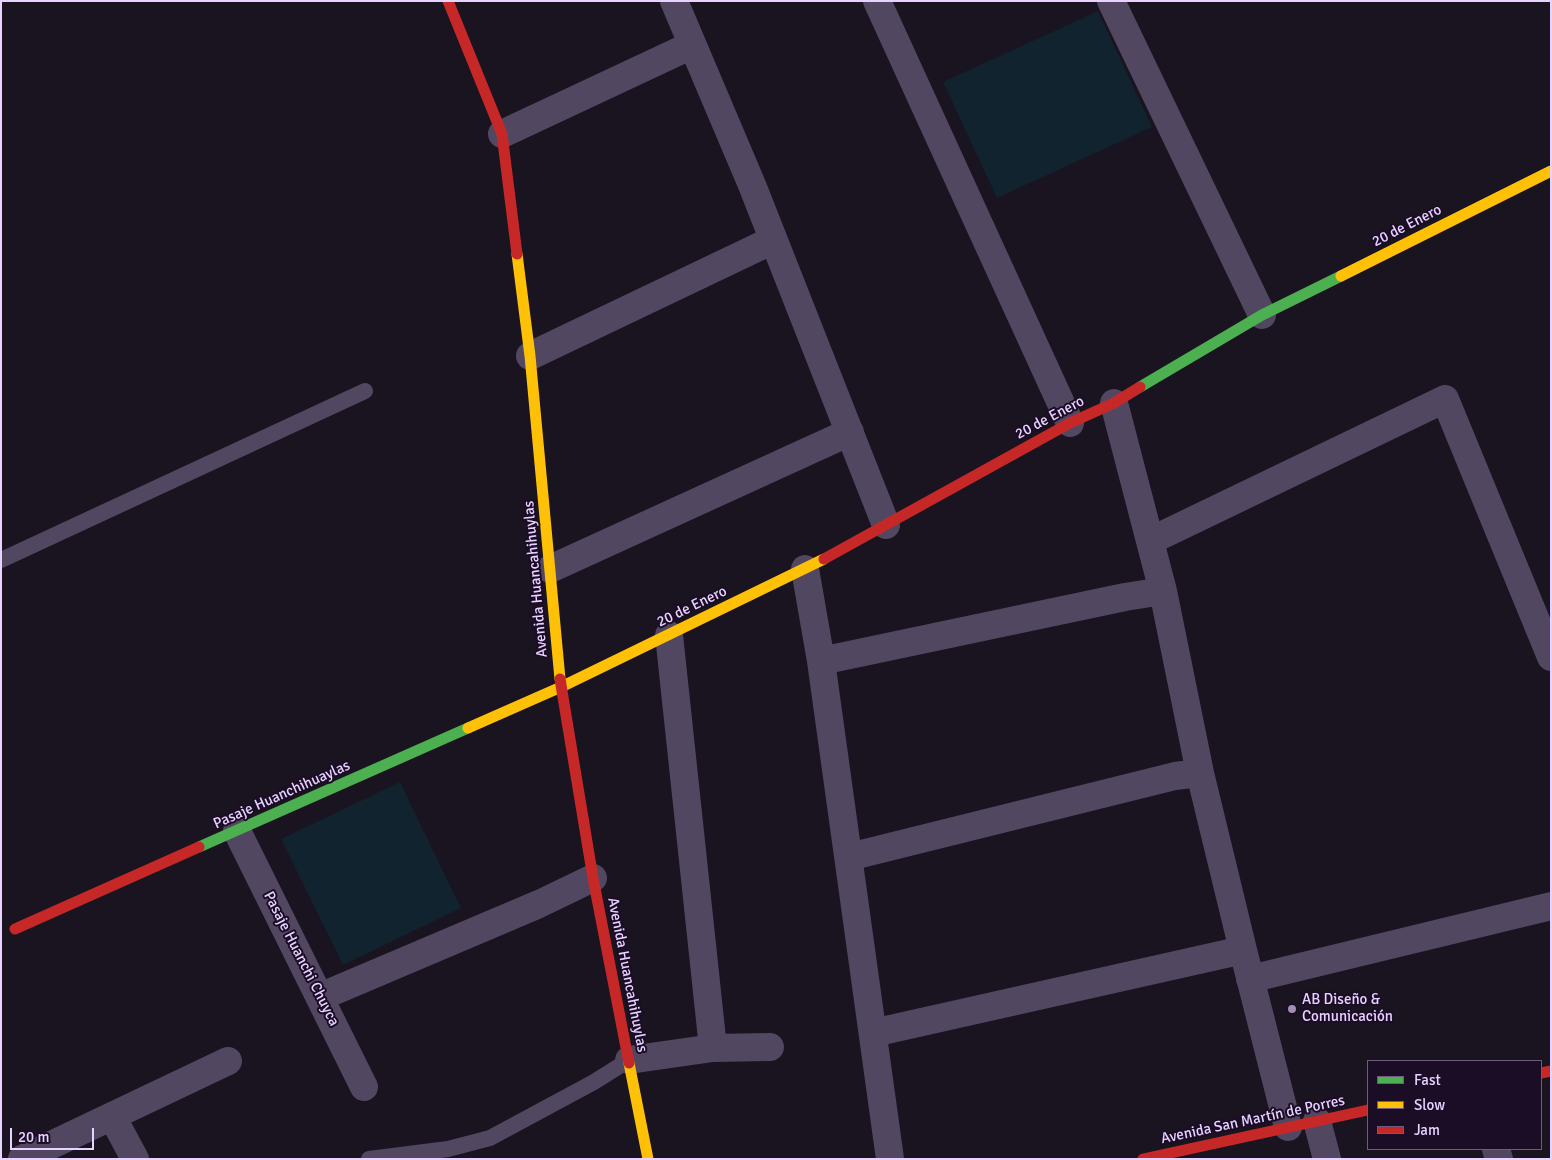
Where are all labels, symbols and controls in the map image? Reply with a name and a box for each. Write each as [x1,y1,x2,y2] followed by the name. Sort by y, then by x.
[1369,201,1445,251] street label: 20 de Enero
[1012,392,1088,444] street label: 20 de Enero
[520,500,552,658] street label: Avenida Huancahihuylas
[654,582,730,632] street label: 20 de Enero
[211,757,353,833] street label: Pasaje Huanchihuaylas
[259,889,343,1029] street label: Pasaje Huanchi Chuyca
[603,896,651,1054] street label: Avenida Huancahihuylas
[1302,991,1393,1026] place label: AB Diseño & Comunicación
[1286,1003,1298,1015] marker: AB Diseño & Comunicación
[1367,1060,1542,1150] legend
[1414,1071,1441,1089] text: Fast
[1159,1092,1347,1148] street label: Avenida San Martín de Porres
[1414,1096,1445,1114] text: Slow
[12,1118,96,1150] scale bar
[1414,1121,1440,1139] text: Jam
[18,1128,49,1146] text: 20 m

